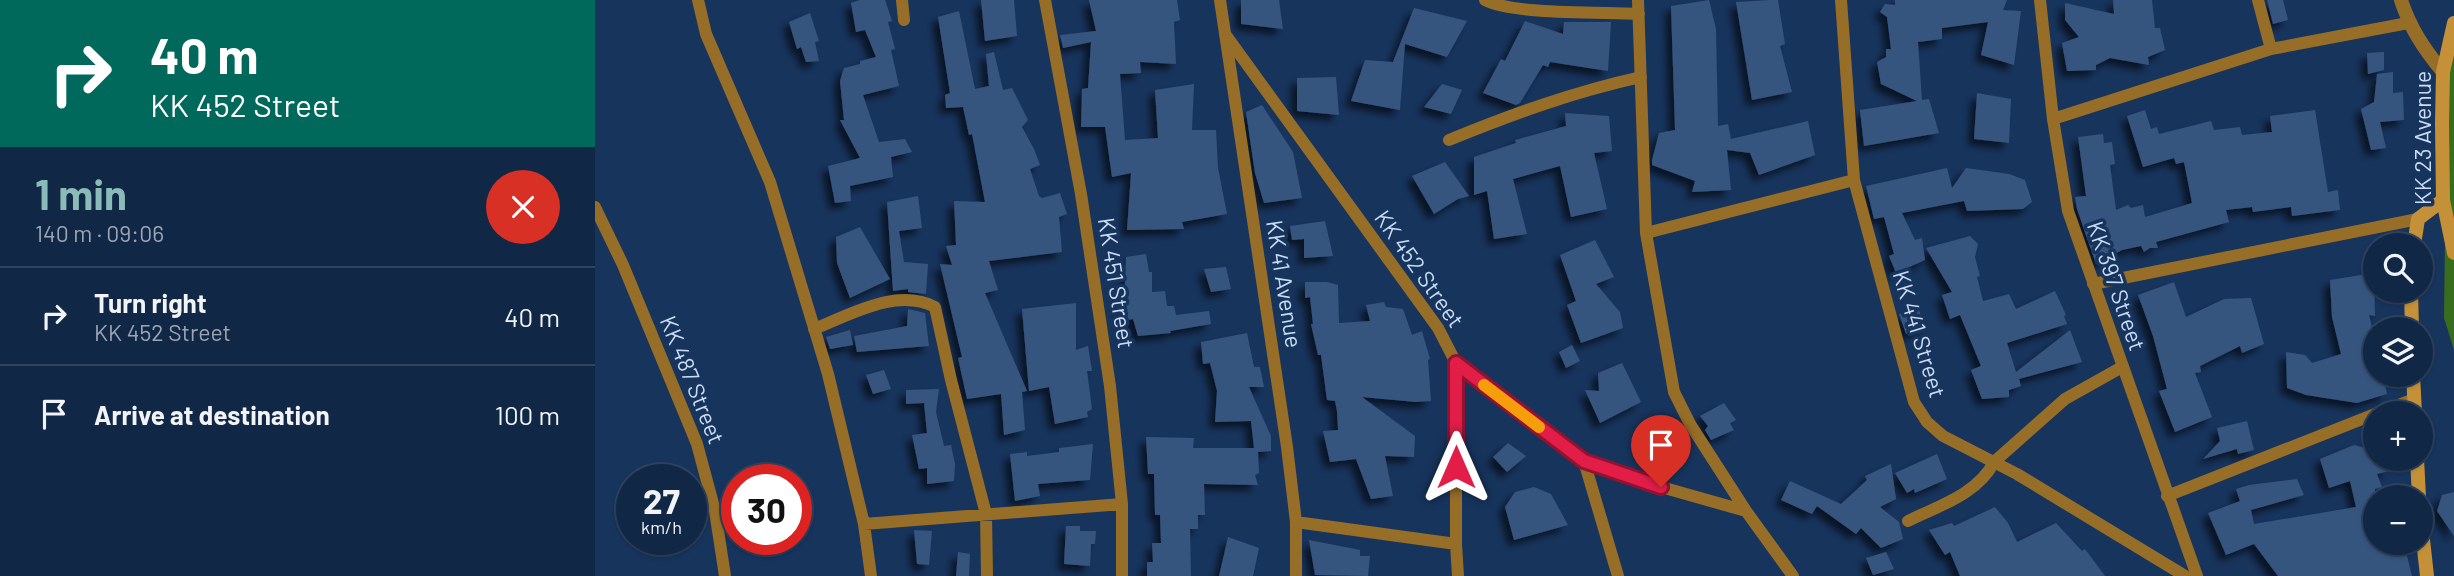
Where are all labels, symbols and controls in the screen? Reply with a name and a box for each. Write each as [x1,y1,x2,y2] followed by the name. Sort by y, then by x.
[150,25,258,84] text: 40 m
[35,28,126,119] icon: right
[2408,71,2436,205] street label: KK 23 Avenue
[150,85,341,123] text: KK 452 Street
[35,168,127,218] text: 1 min
[486,170,560,244] button: close
[1369,204,1471,333] street label: KK 452 Street
[1093,215,1141,350] street label: KK 451 Street
[2082,217,2152,354] street label: KK 397 Street
[1261,218,1309,350] street label: KK 41 Avenue
[35,219,164,247] text: 140 m · 09:06
[2363,233,2433,555] map controls
[2363,233,2433,303] button: search
[1887,267,1953,401] street label: KK 441 Street
[94,287,207,318] text: Turn right
[35,297,73,335] icon: right
[504,301,560,332] text: 40 m
[655,311,731,448] street label: KK 487 Street
[2363,317,2433,387] button: layers
[94,318,231,346] text: KK 452 Street
[35,395,73,433] icon: arrive
[94,399,330,430] text: Arrive at destination
[495,399,560,430] text: 100 m
[2363,401,2433,471] button: +
[1631,415,1691,487] pin
[1642,426,1680,464] icon: arrive
[1419,430,1493,504] position arrow
[721,464,812,555] speed limit sign: 30
[643,479,680,521] text: 27
[2363,485,2433,555] button: −
[641,516,682,538] text: km/h

